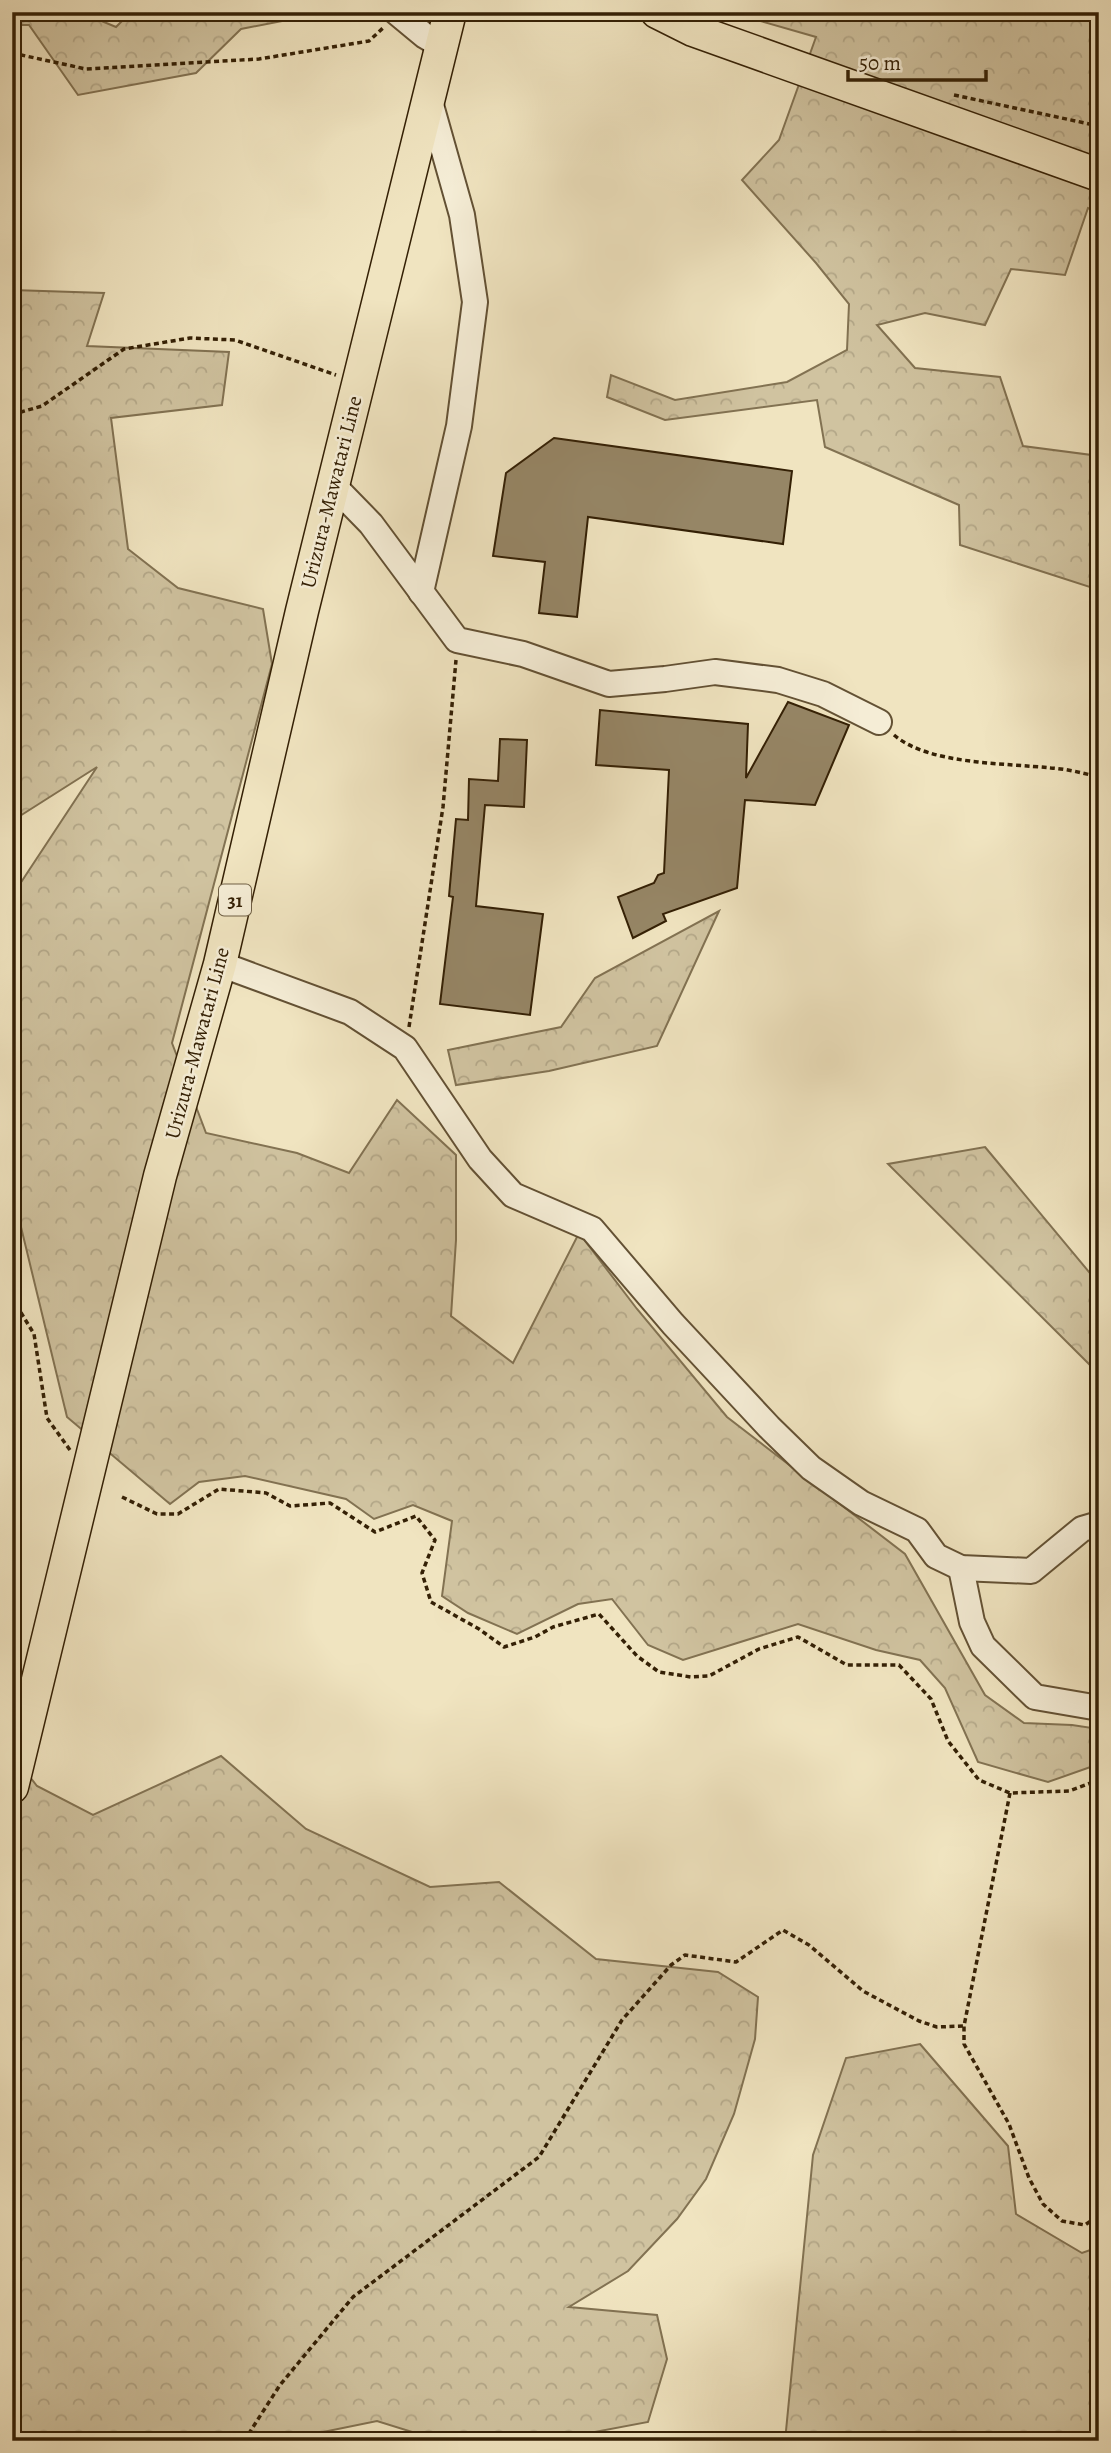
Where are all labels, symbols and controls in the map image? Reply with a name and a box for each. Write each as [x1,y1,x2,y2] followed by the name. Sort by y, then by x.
[848,38,987,82] scale bar
[859,49,901,77] text: 50 m
[294,393,368,591] street label: Urizura-Mawatari Line
[219,885,251,916] road number: 31
[158,944,236,1142] street label: Urizura-Mawatari Line

